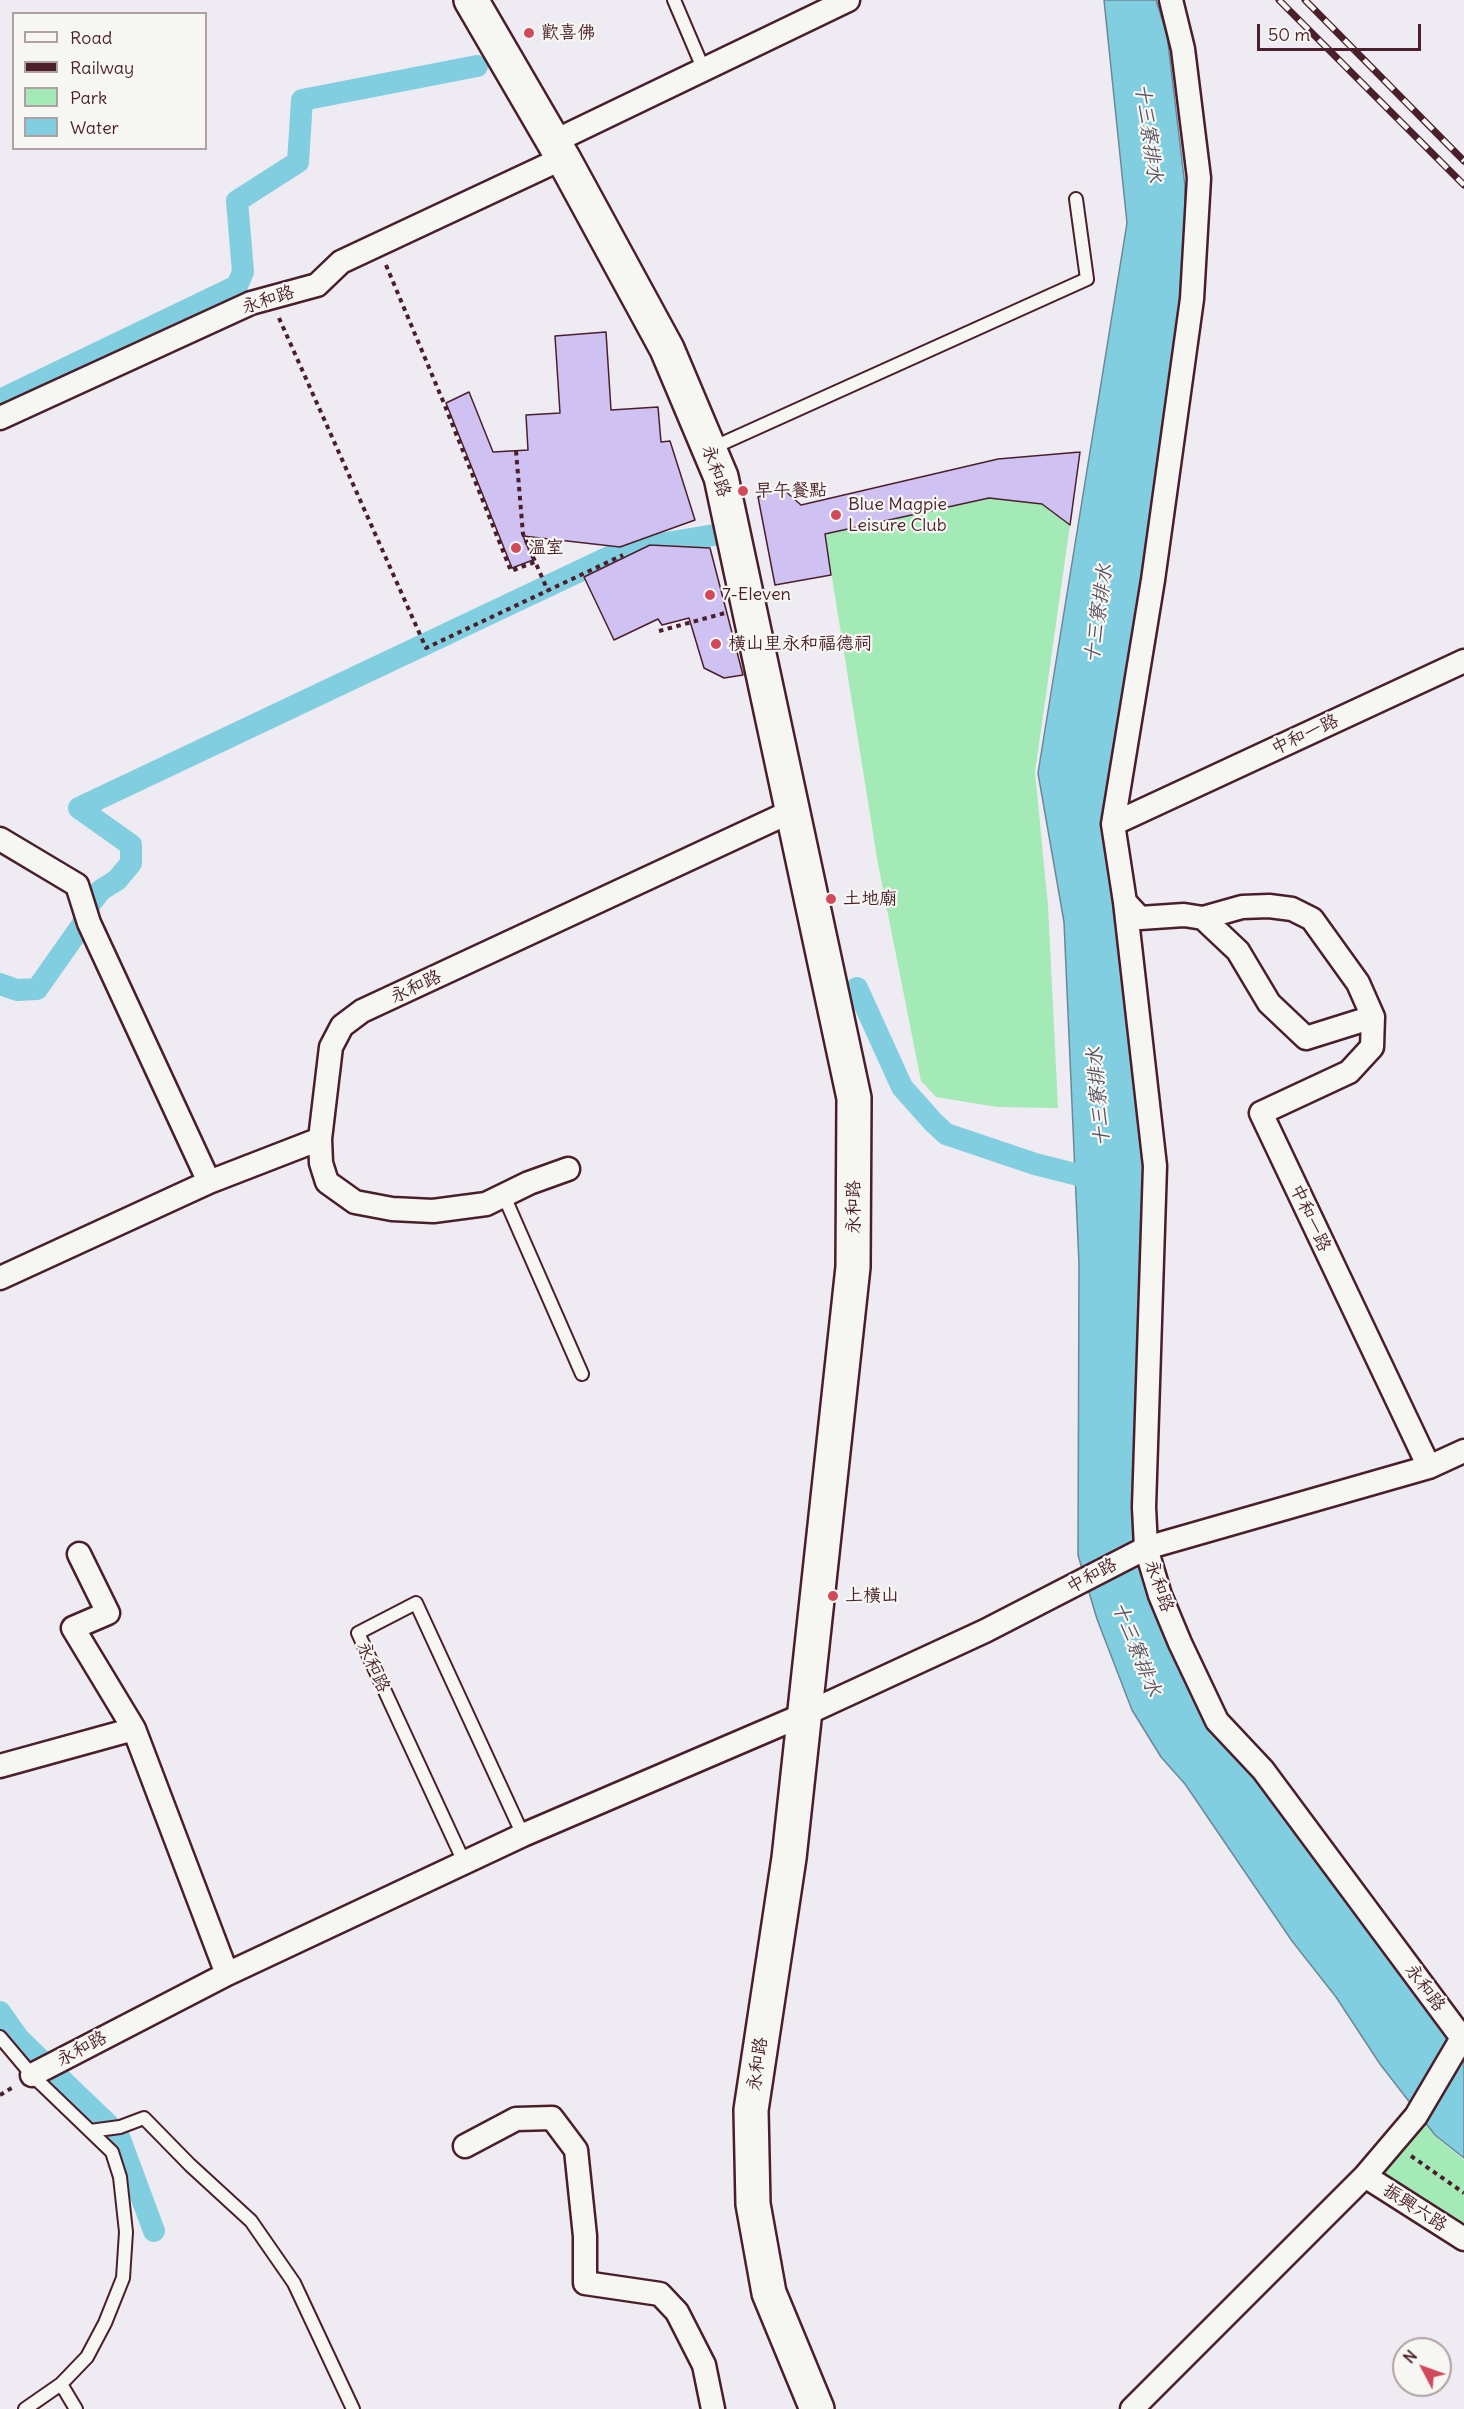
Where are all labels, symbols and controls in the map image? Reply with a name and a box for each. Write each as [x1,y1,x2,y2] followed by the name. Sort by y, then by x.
[12,12,207,150] legend
[1260,12,1424,50] scale bar
[541,22,595,44] place label: 歡喜佛
[1268,23,1310,46] text: 50 m
[70,26,112,49] text: Road
[522,26,536,40] marker: 歡喜佛
[70,56,134,79] text: Railway
[1129,82,1167,184] water label: 十三寮排水
[70,86,107,109] text: Park
[70,116,119,139] text: Water
[239,281,297,319] street label: 永和路
[697,442,735,500] street label: 永和路
[755,480,827,502] place label: 早午餐點
[736,484,750,498] marker: 早午餐點
[848,494,947,536] place label: Blue Magpie Leisure Club
[829,508,843,522] marker: Blue Magpie Leisure Club
[528,537,564,559] place label: 溫室
[509,541,523,555] marker: 溫室
[1080,563,1118,665] water label: 十三寮排水
[722,584,791,606] place label: 7-Eleven
[703,588,717,602] marker: 7-Eleven
[728,633,872,655] place label: 橫山里永和福德祠
[709,637,723,651] marker: 橫山里永和福德祠
[1268,710,1342,760] street label: 中和一路
[843,888,897,910] place label: 土地廟
[824,892,838,906] marker: 土地廟
[387,966,445,1008] street label: 永和路
[1083,1046,1115,1148] water label: 十三寮排水
[843,1180,865,1234] street label: 永和路
[1285,1181,1335,1255] street label: 中和一路
[1063,1554,1121,1598] street label: 中和路
[1140,1557,1178,1615] street label: 永和路
[845,1585,899,1607] place label: 上橫山
[826,1589,840,1603] marker: 上橫山
[1106,1598,1166,1700] water label: 十三寮排水
[352,1638,394,1696] street label: 永和路
[1400,1960,1450,2016] street label: 永和路
[53,2027,111,2071] street label: 永和路
[744,2036,772,2092] street label: 永和路
[1379,2179,1451,2237] street label: 振興六路
[1392,2337,1452,2397] north arrow
[1399,2346,1421,2367] text: N

